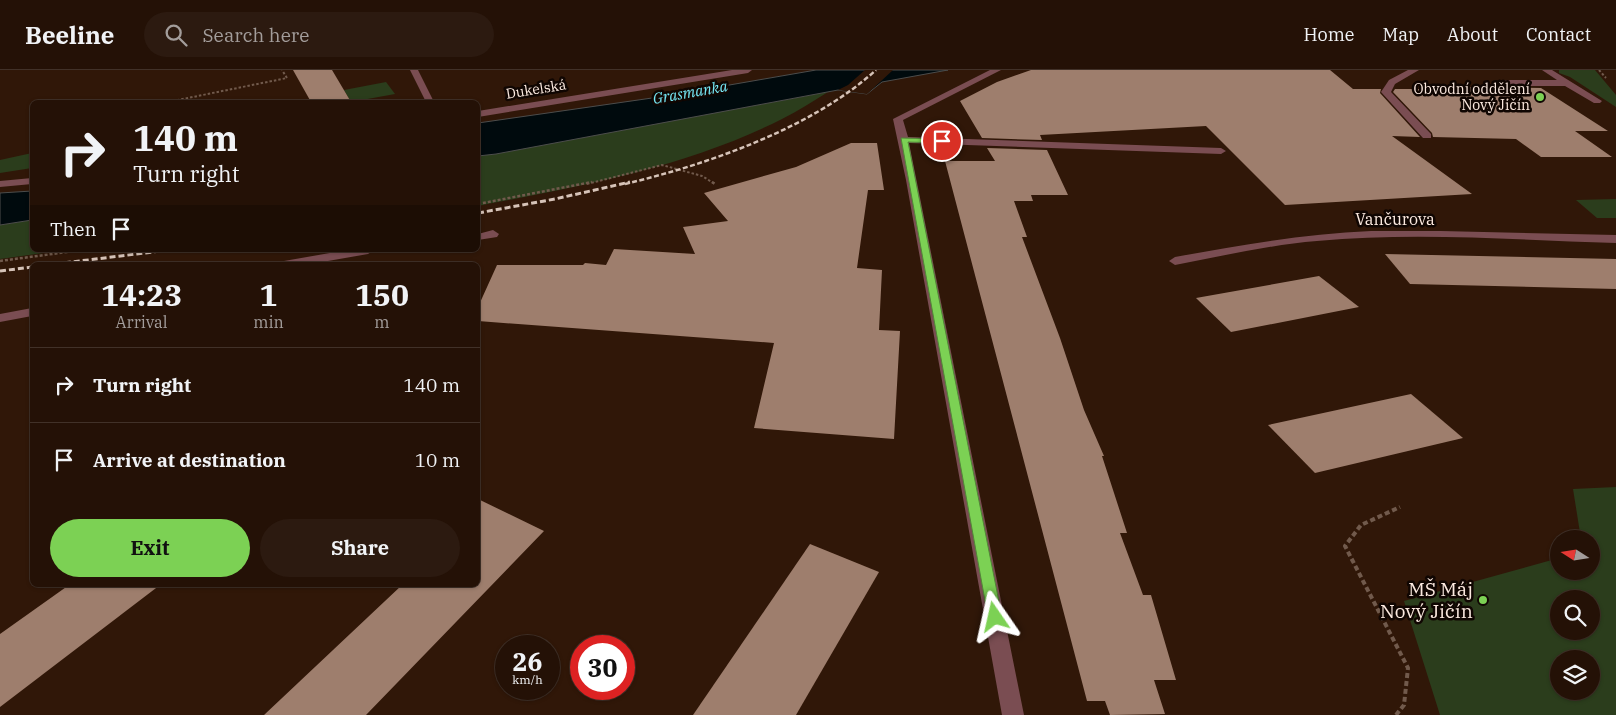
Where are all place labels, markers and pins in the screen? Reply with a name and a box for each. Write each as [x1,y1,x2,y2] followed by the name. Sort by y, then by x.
[1414,80,1530,114] place label: Obvodní oddělení Nový Jičín
[1534,91,1546,103] marker: Obvodní oddělení Nový Jičín
[921,120,963,162] pin
[1380,577,1473,623] place label: MŠ Máj Nový Jičín
[1477,594,1489,606] marker: MŠ Máj Nový Jičín

